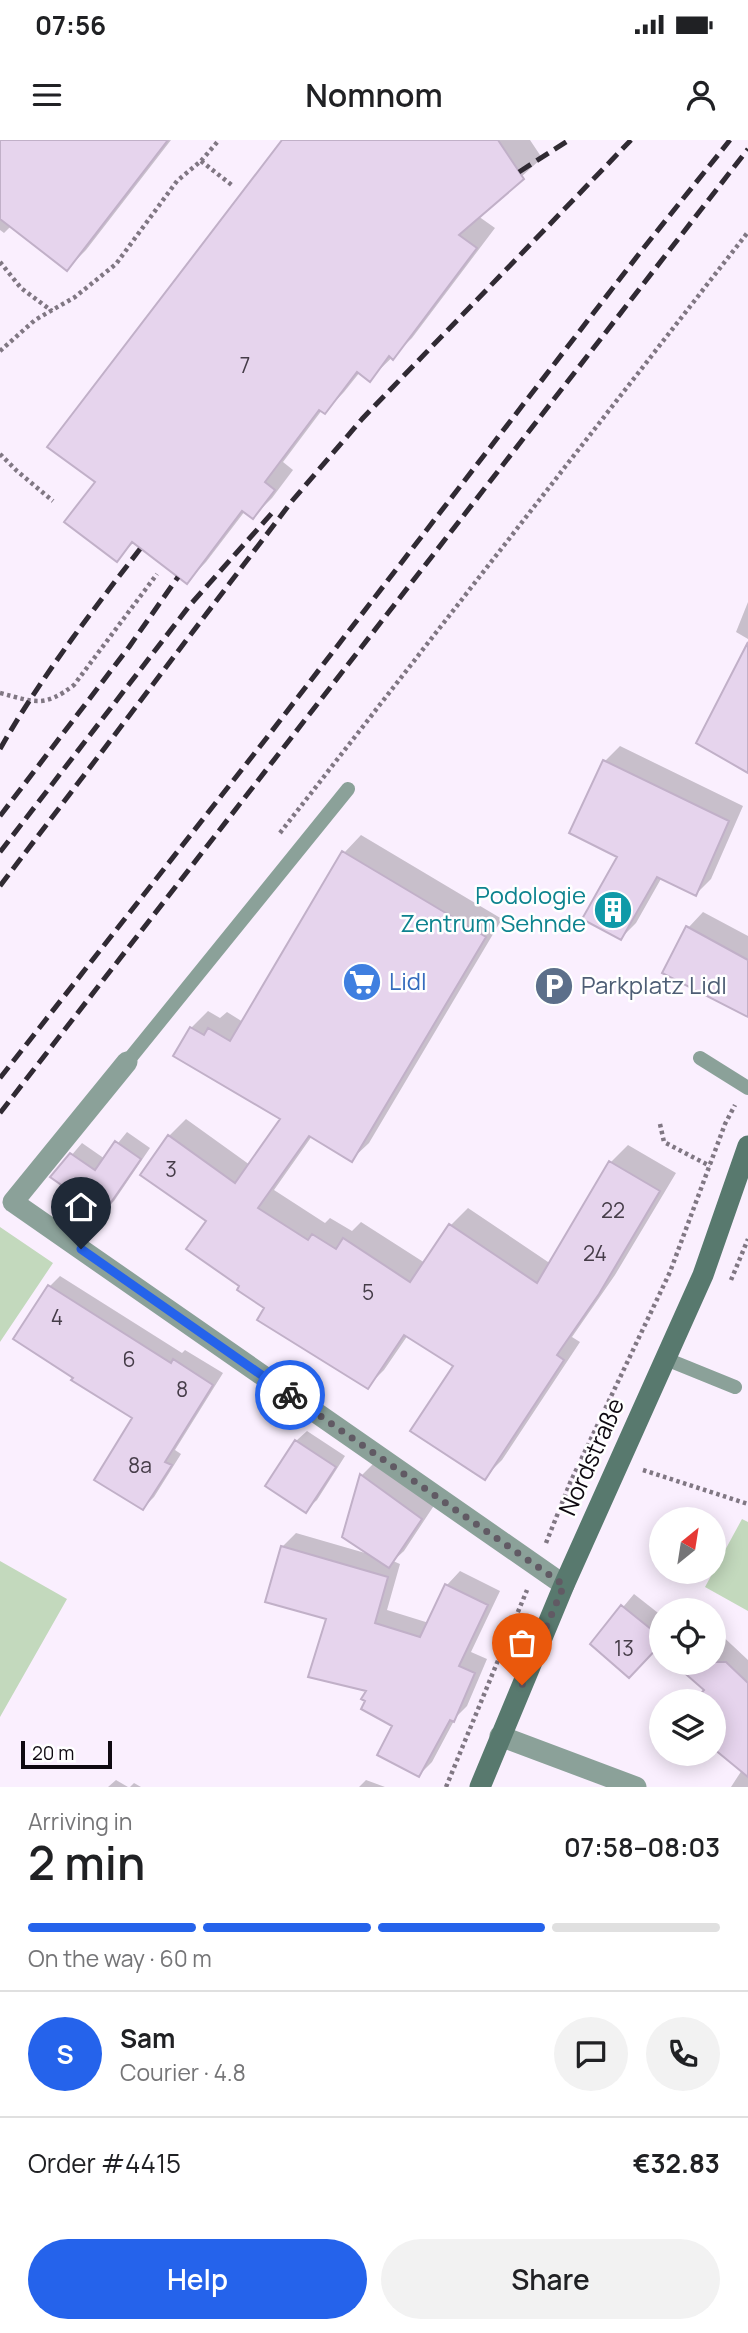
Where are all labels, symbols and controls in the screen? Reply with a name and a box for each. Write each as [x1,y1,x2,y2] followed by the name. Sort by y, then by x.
[35,7,106,43] text: 07:56
[305,73,443,117] text: Nomnom
[28,76,66,114] icon: menu
[682,76,720,114] icon: person
[240,351,250,379] house number: 7
[400,878,586,939] place label: Podologie Zentrum Sehnde
[592,889,634,931] building icon: Podologie Zentrum Sehnde
[341,961,383,1003] supermarket icon: Lidl
[389,964,427,997] place label: Lidl
[533,965,575,1007] parking icon: Parkplatz Lidl
[581,968,727,1001] place label: Parkplatz Lidl
[165,1155,177,1183] house number: 3
[51,1177,111,1249] pin
[62,1188,100,1226] icon: home
[601,1196,625,1224] house number: 22
[583,1239,607,1267] house number: 24
[362,1278,374,1306] house number: 5
[51,1303,63,1331] house number: 4
[122,1345,136,1373] house number: 6
[255,1360,325,1430] courier
[176,1375,188,1403] house number: 8
[271,1376,309,1414] icon: bike
[550,1392,631,1520] street label: Nordstraße
[128,1451,152,1479] house number: 8a
[649,1507,726,1584] north arrow
[649,1507,726,1766] map controls
[649,1598,726,1675] button: locate
[492,1613,552,1685] pin
[503,1624,541,1662] icon: bag
[614,1634,634,1662] house number: 13
[649,1689,726,1766] button: layers
[21,1738,112,1770] scale bar
[32,1740,74,1766] text: 20 m
[28,1805,133,1837] text: Arriving in
[564,1829,720,1865] text: 07:58–08:03
[28,1831,145,1894] text: 2 min
[28,1942,212,1974] text: On the way · 60 m
[554,2017,628,2091] button: chat
[646,2017,720,2091] button: phone
[120,2020,175,2056] text: Sam
[56,2036,74,2072] text: S
[120,2056,246,2088] text: Courier · 4.8
[28,2145,181,2181] text: Order #4415
[633,2145,720,2181] text: €32.83
[28,2239,367,2319] button: Help
[381,2239,720,2319] button: Share

